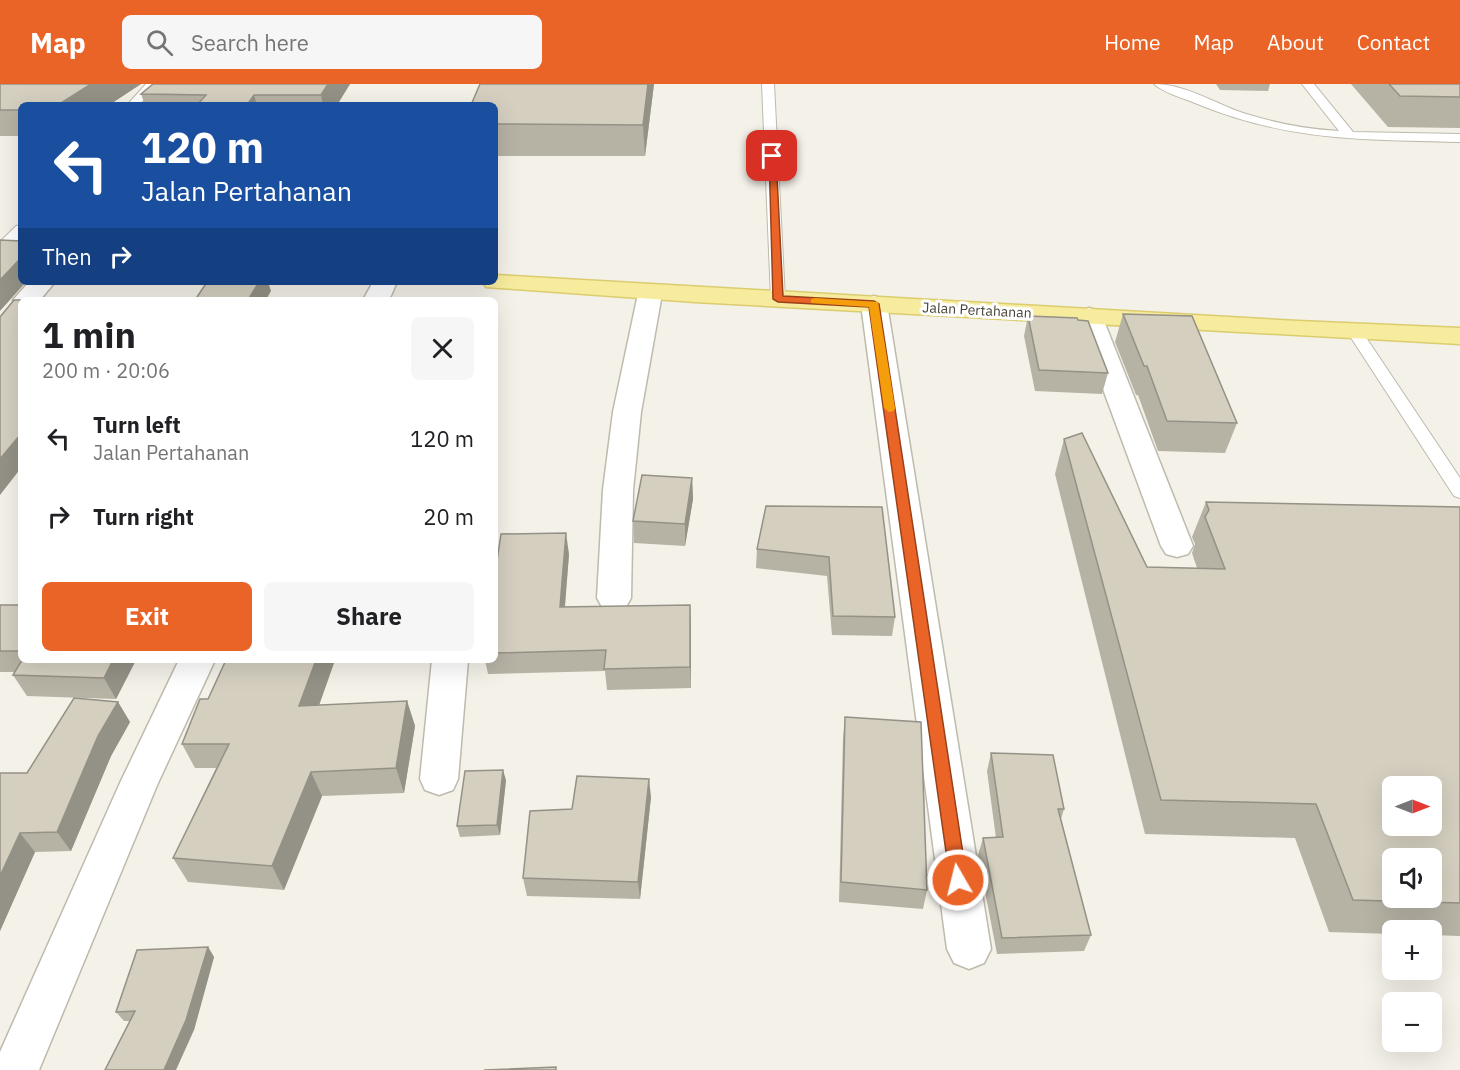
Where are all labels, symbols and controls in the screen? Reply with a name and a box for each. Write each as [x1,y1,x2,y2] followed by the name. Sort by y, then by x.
[122,15,542,69] search box
[30,24,86,61] text: Map
[143,26,176,59] icon: search
[191,28,309,57] text: Search here
[1104,28,1161,56] text: Home
[1194,28,1234,56] text: Map
[1267,28,1324,56] text: About
[1357,28,1430,56] text: Contact
[141,120,264,175] text: 120 m
[42,126,120,204] icon: left
[746,130,797,181] pin
[755,139,788,172] icon: arrive
[141,173,352,208] text: Jalan Pertahanan
[104,240,137,273] icon: right
[42,242,92,271] text: Then
[922,298,1032,322] street label: Jalan Pertahanan
[42,311,136,358] text: 1 min
[411,317,474,380] button: close
[42,357,170,384] text: 200 m · 20:06
[93,410,181,439] text: Turn left
[42,422,75,455] icon: left
[410,424,474,453] text: 120 m
[93,439,249,466] text: Jalan Pertahanan
[42,500,75,533] icon: right
[93,502,194,531] text: Turn right
[423,502,474,531] text: 20 m
[42,582,252,651] button: Exit
[264,582,474,651] button: Share
[1382,776,1442,836] north arrow
[1382,776,1442,1052] map controls
[926,848,990,912] position arrow
[1382,848,1442,908] button: sound
[1382,920,1442,980] button: +
[1382,992,1442,1052] button: −

